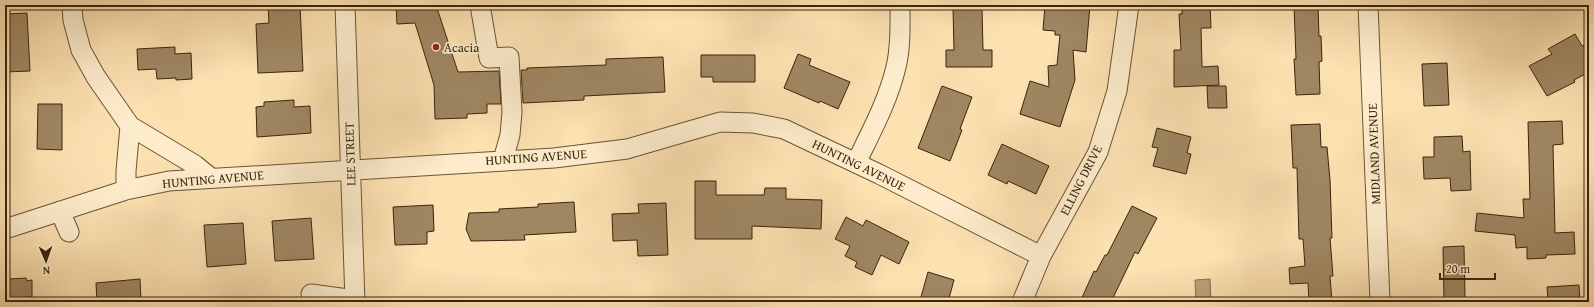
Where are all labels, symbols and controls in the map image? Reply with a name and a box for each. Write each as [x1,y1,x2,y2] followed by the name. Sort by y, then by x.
[444,38,480,57] place label: Acacia
[431,42,441,52] marker: Acacia
[1363,102,1385,205] street label: MIDLAND AVENUE
[339,121,361,186] street label: LEE STREET
[809,134,909,196] street label: HUNTING AVENUE
[1055,141,1107,219] street label: ELLING DRIVE
[485,144,588,170] street label: HUNTING AVENUE
[162,165,265,193] street label: HUNTING AVENUE
[26,241,66,281] north arrow
[1440,255,1495,281] scale bar
[1446,260,1470,277] text: 20 m
[42,263,50,279] text: N

